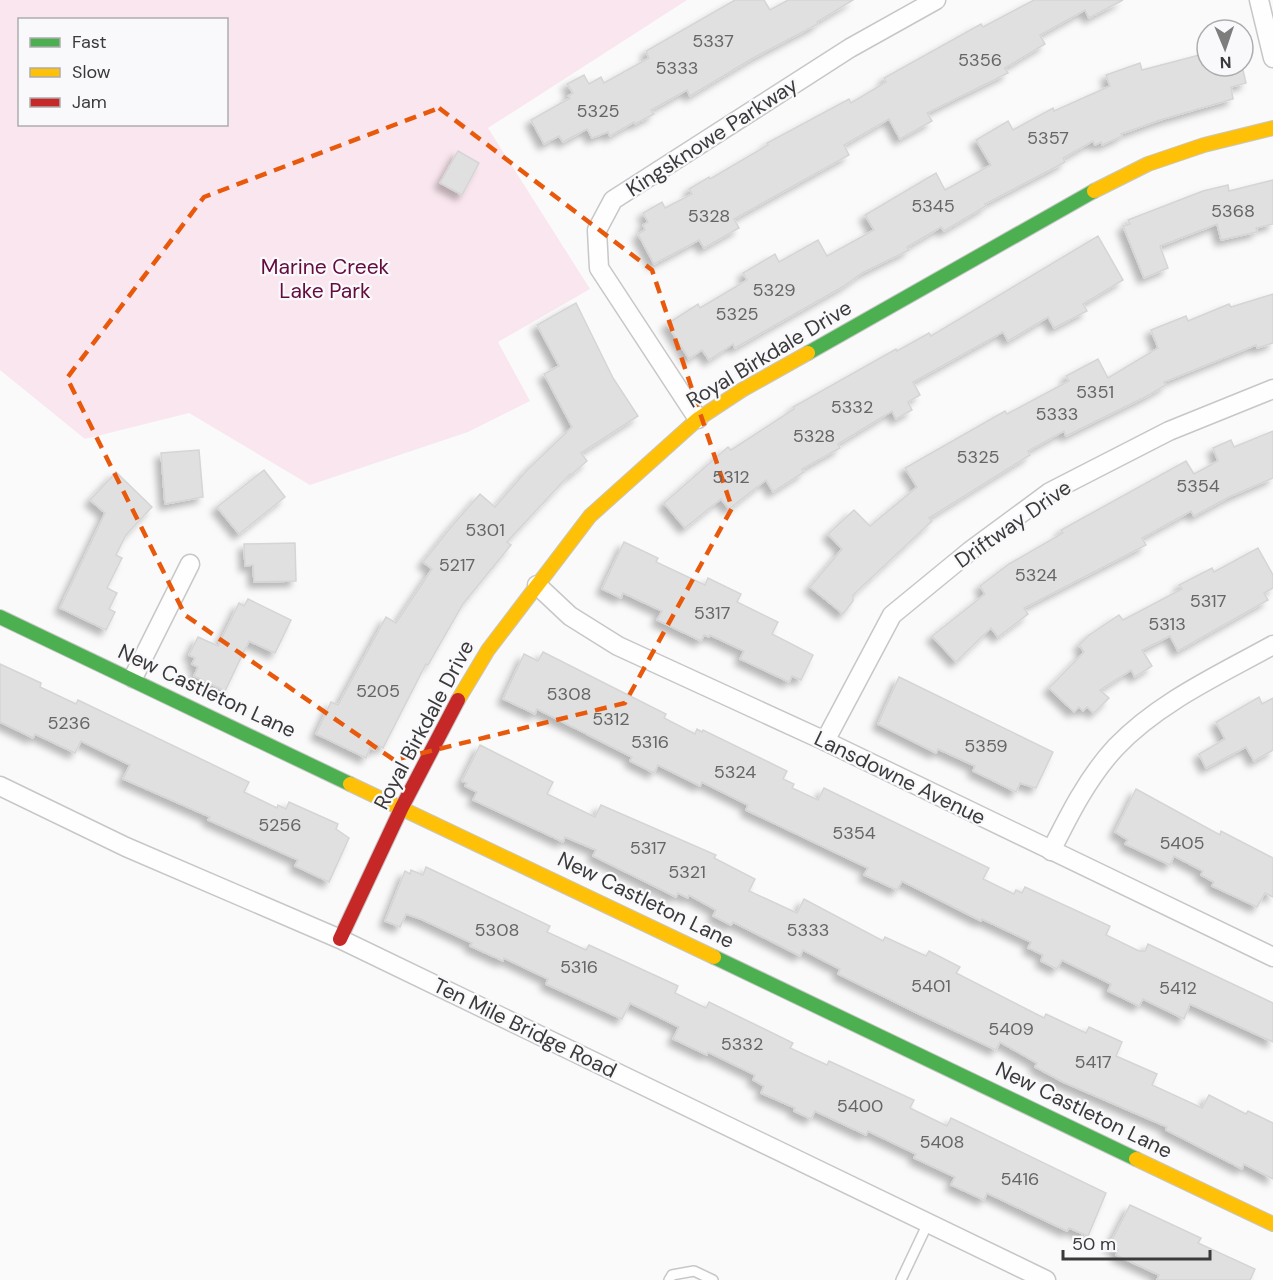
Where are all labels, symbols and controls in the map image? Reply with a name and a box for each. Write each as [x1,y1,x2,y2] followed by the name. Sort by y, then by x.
[18,18,228,126] legend
[1195,18,1255,78] north arrow
[692,29,734,53] house number: 5337
[72,30,107,54] text: Fast
[958,48,1002,72] house number: 5356
[1219,52,1232,73] text: N
[656,56,698,80] house number: 5333
[72,60,111,84] text: Slow
[621,71,803,203] street label: Kingsknowe Parkway
[72,90,107,114] text: Jam
[577,99,619,123] house number: 5325
[1027,126,1069,150] house number: 5357
[911,194,955,218] house number: 5345
[1211,199,1255,223] house number: 5368
[688,204,730,228] house number: 5328
[261,253,390,305] park label: Marine Creek Lake Park
[752,278,796,302] house number: 5329
[681,294,857,414] street label: Royal Birkdale Drive
[716,302,758,326] house number: 5325
[1076,380,1114,404] house number: 5351
[831,395,873,419] house number: 5332
[1036,402,1078,426] house number: 5333
[793,424,835,448] house number: 5328
[957,445,999,469] house number: 5325
[712,465,750,489] house number: 5312
[949,473,1077,575] street label: Driftway Drive
[1176,474,1220,498] house number: 5354
[465,518,505,542] house number: 5301
[439,553,475,577] house number: 5217
[1015,563,1057,587] house number: 5324
[1190,589,1226,613] house number: 5317
[694,601,730,625] house number: 5317
[1148,612,1186,636] house number: 5313
[368,635,481,815] street label: Royal Birkdale Drive
[114,637,301,745] street label: New Castleton Lane
[356,679,400,703] house number: 5205
[547,682,591,706] house number: 5308
[592,707,630,731] house number: 5312
[48,711,90,735] house number: 5236
[810,724,990,832] street label: Lansdowne Avenue
[631,730,669,754] house number: 5316
[964,734,1008,758] house number: 5359
[714,760,756,784] house number: 5324
[258,813,302,837] house number: 5256
[832,821,876,845] house number: 5354
[1159,831,1205,855] house number: 5405
[630,836,666,860] house number: 5317
[553,845,739,955] street label: New Castleton Lane
[668,860,706,884] house number: 5321
[475,918,519,942] house number: 5308
[787,918,829,942] house number: 5333
[560,955,598,979] house number: 5316
[429,971,621,1085] street label: Ten Mile Bridge Road
[911,974,951,998] house number: 5401
[1159,976,1197,1000] house number: 5412
[988,1017,1034,1041] house number: 5409
[721,1032,763,1056] house number: 5332
[1074,1050,1112,1074] house number: 5417
[991,1055,1177,1165] street label: New Castleton Lane
[837,1094,883,1118] house number: 5400
[919,1130,965,1154] house number: 5408
[1001,1167,1039,1191] house number: 5416
[1063,1223,1210,1261] scale bar
[1072,1232,1116,1256] text: 50 m

